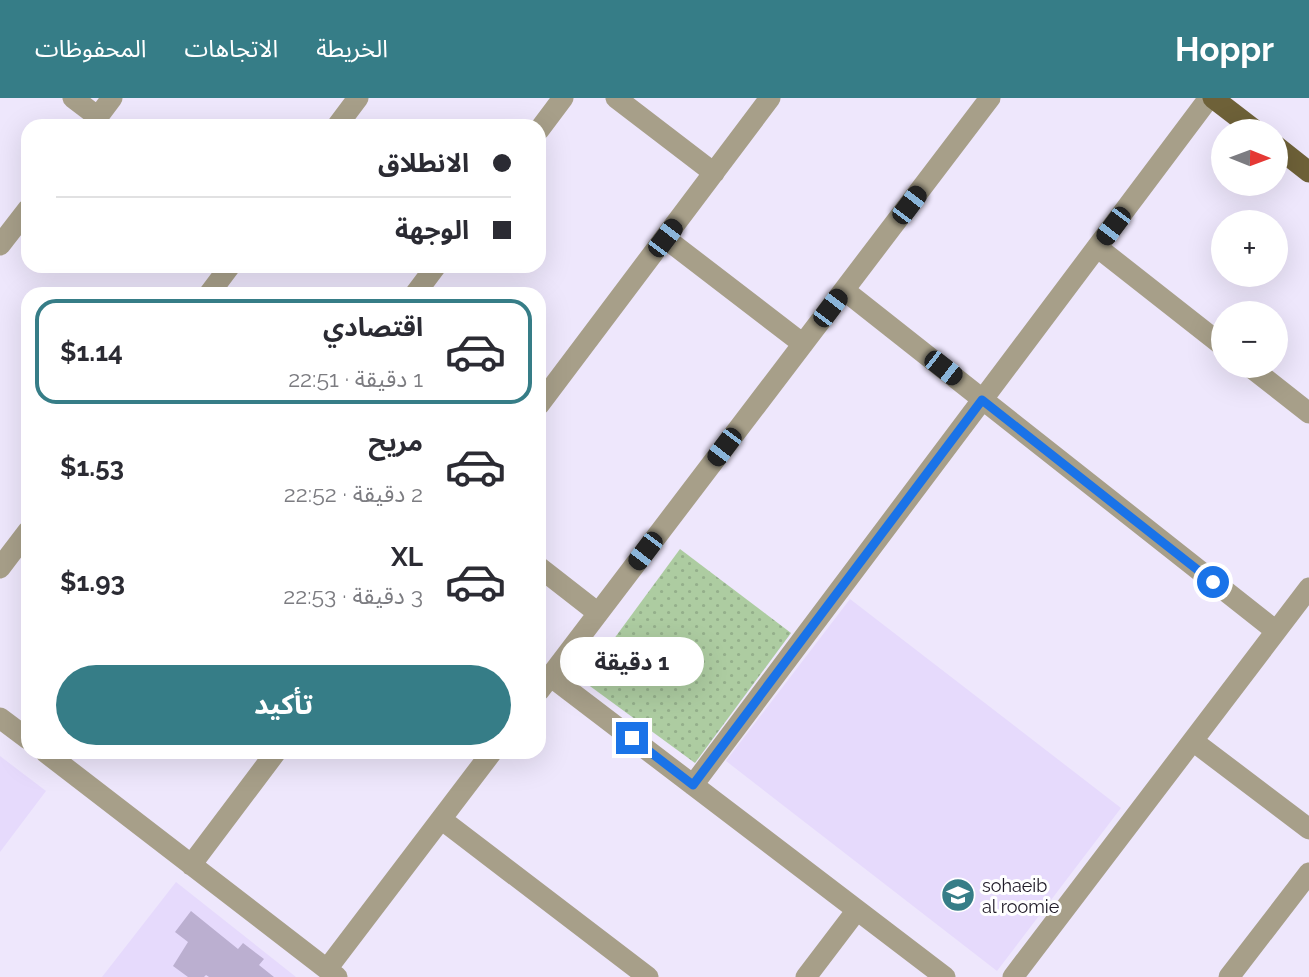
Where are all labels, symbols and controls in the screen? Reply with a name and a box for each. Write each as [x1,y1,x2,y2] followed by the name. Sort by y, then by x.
[1175,30,1274,69] text: Hoppr
[35,34,146,63] text: المحفوظات
[184,34,278,63] text: الاتجاهات
[316,34,388,63] text: الخريطة
[1211,119,1288,196] north arrow
[1211,119,1288,378] map controls
[378,148,469,178] text: الانطلاق
[888,182,931,228] car
[1092,203,1135,249] car
[1211,210,1288,287] button: +
[395,215,469,245] text: الوجهة
[644,215,687,261] car
[809,285,852,331] car
[1211,301,1288,378] button: −
[323,312,423,342] text: اقتصادي
[444,320,507,383] icon: car
[60,337,123,367] text: $1.14
[920,347,967,389] car
[288,365,423,392] text: 1 دقيقة · 22:51
[703,424,746,470] car
[368,427,423,457] text: مريح
[444,435,507,498] icon: car
[60,452,124,482] text: $1.53
[284,480,423,507] text: 2 دقيقة · 22:52
[624,528,667,574] car
[391,542,423,572] text: XL
[444,550,507,613] icon: car
[1197,566,1229,598] route start
[60,567,125,597] text: $1.93
[283,582,423,609] text: 3 دقيقة · 22:53
[560,636,704,686] callout: 1 دقيقة
[595,648,669,675] text: 1 دقيقة
[56,665,511,745] button: تأكيد
[616,722,648,754] route end
[982,875,1060,917] place label: sohaeib al roomie
[939,876,977,914] school or university icon: sohaeib al roomie

